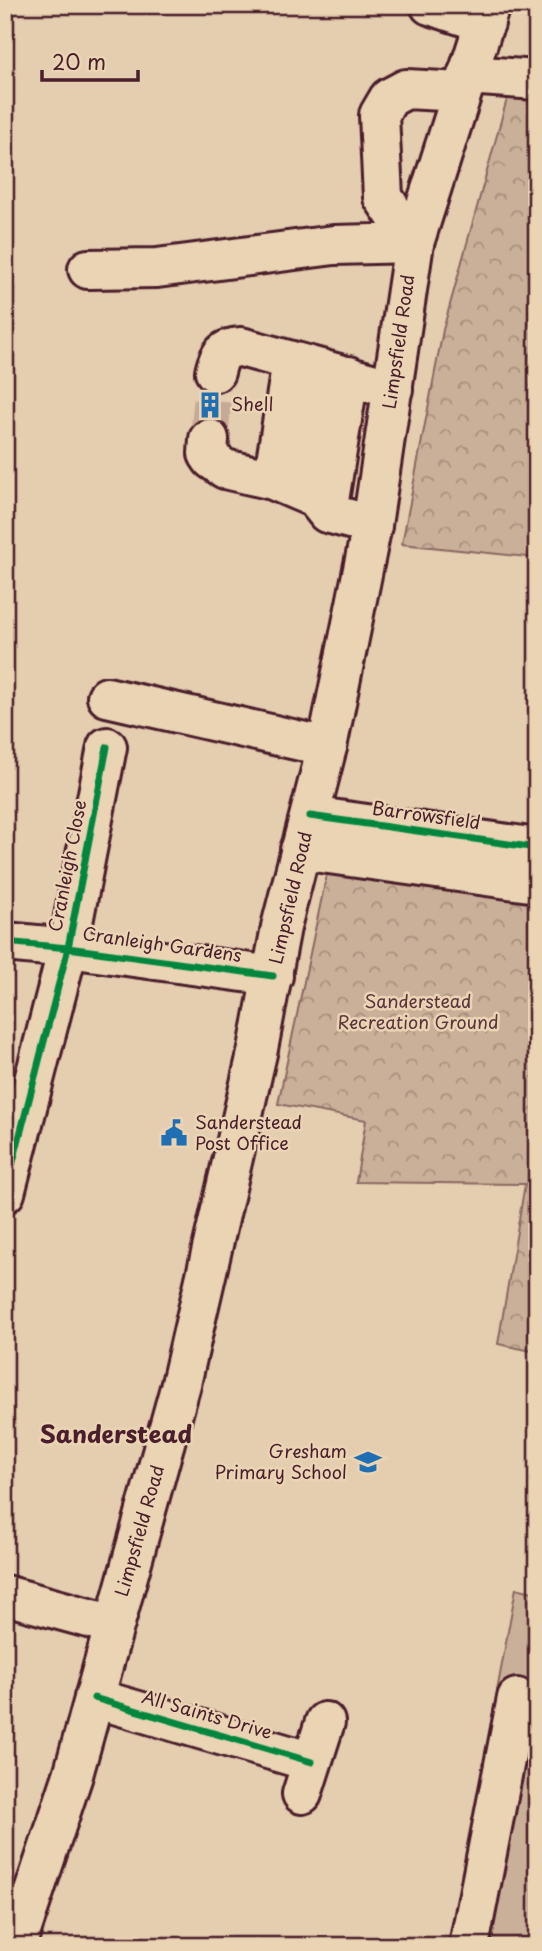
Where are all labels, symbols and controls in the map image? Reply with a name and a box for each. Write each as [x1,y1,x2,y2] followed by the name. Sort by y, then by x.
[42,38,138,82] scale bar
[52,45,106,77] text: 20 m
[375,273,420,411] street label: Limpsfield Road
[195,390,225,420] building icon: Shell
[231,390,273,417] place label: Shell
[370,794,482,835] street label: Barrowsfield
[41,797,93,934] street label: Cranleigh Close
[261,829,318,967] street label: Limpsfield Road
[81,919,244,968] street label: Cranleigh Gardens
[337,987,499,1035] park label: Sanderstead Recreation Ground
[195,1108,302,1156] place label: Sanderstead Post Office
[159,1118,189,1148] public building icon: Sanderstead Post Office
[40,1415,192,1451] district label: Sanderstead
[215,1437,347,1485] place label: Gresham Primary School
[353,1447,383,1477] school or university icon: Gresham Primary School
[107,1462,170,1599] street label: Limpsfield Road
[139,1682,276,1745] street label: All Saints Drive

